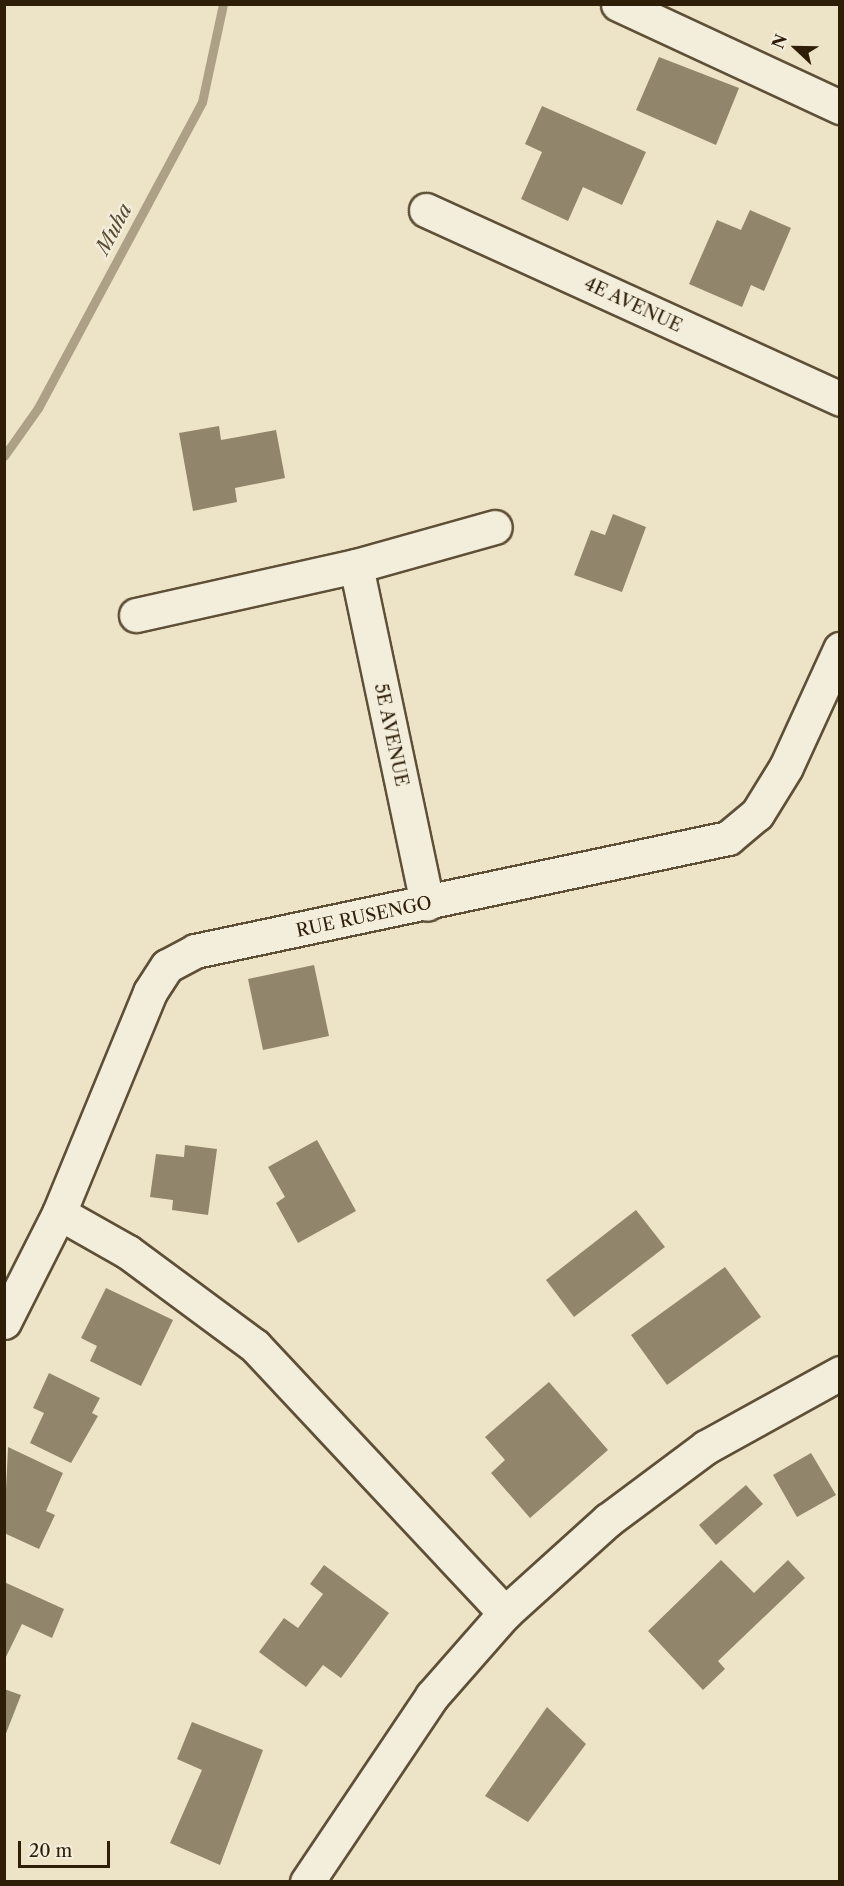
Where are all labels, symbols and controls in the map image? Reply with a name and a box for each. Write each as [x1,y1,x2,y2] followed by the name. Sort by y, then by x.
[766,18,826,78] north arrow
[767,31,791,51] text: N
[91,200,137,258] water label: Muha
[580,273,686,337] street label: 4E AVENUE
[369,681,413,789] street label: 5E AVENUE
[294,892,434,942] street label: RUE RUSENGO
[21,1829,112,1867] scale bar
[29,1840,72,1862] text: 20 m

